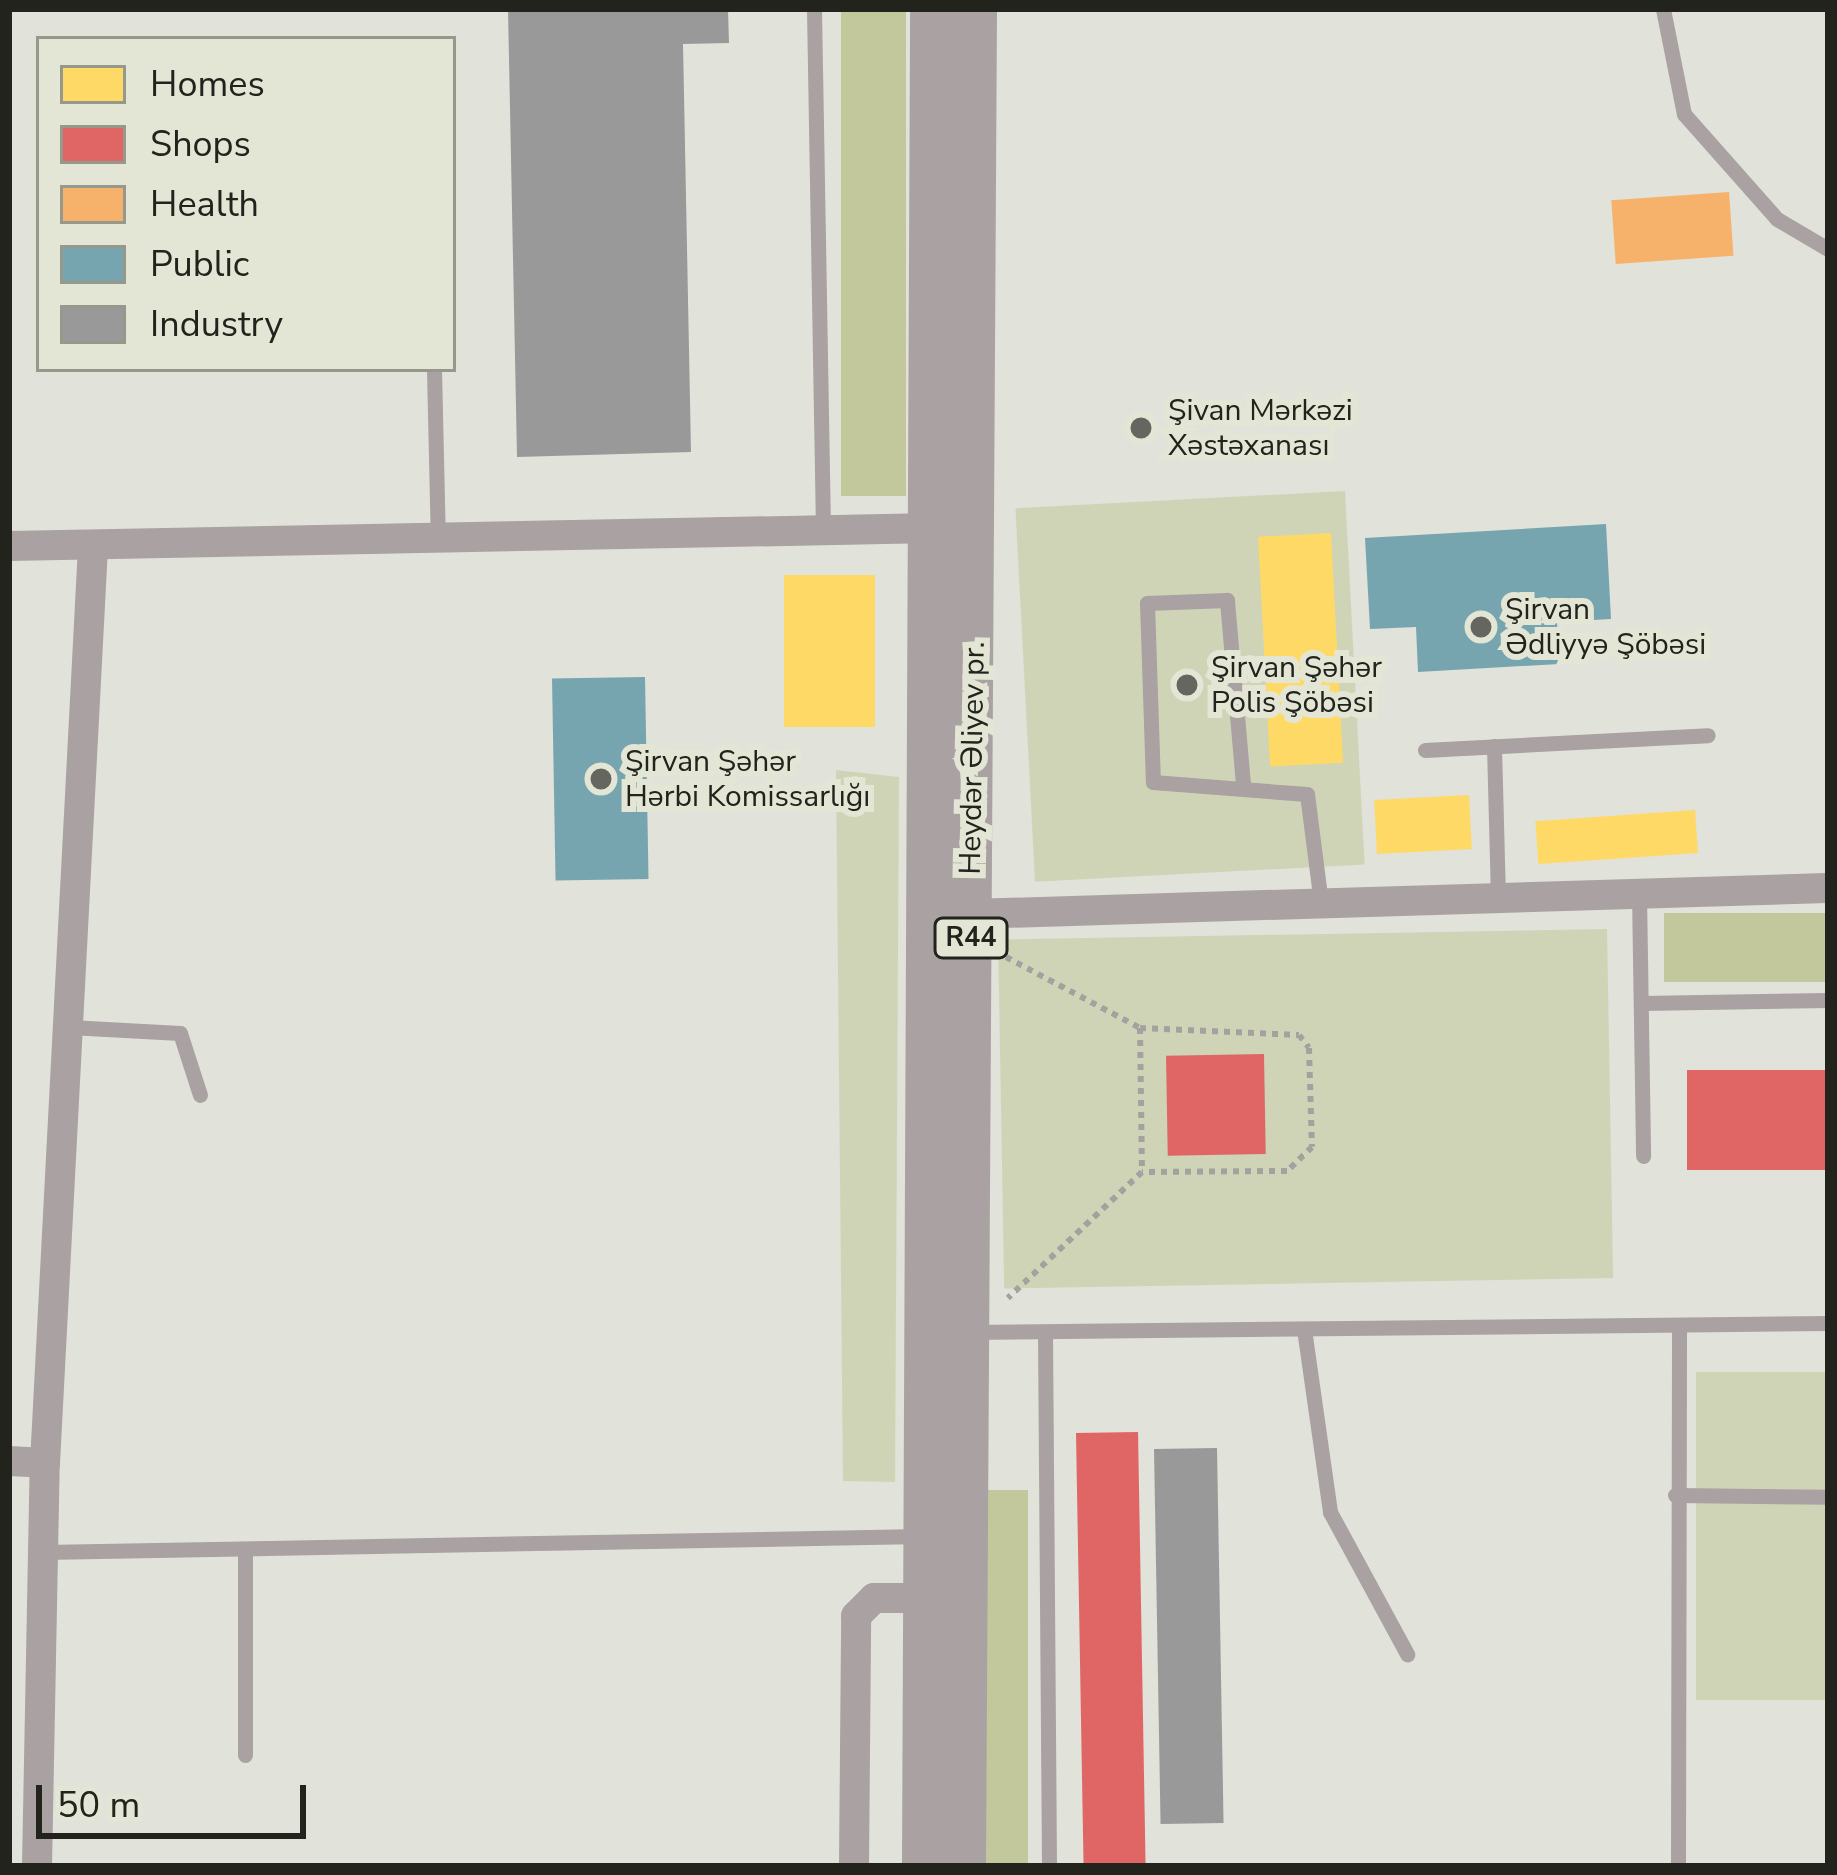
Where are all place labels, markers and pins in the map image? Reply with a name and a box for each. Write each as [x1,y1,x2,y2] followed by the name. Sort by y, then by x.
[1168,393,1353,464] place label: Şivan Mərkəzi Xəstəxanası
[1125,412,1157,444] marker: Şivan Mərkəzi Xəstəxanası
[1505,592,1706,662] place label: Şirvan Ədliyyə Şöbəsi
[1468,614,1494,640] marker: Şirvan Ədliyyə Şöbəsi
[1211,650,1382,720] place label: Şirvan Şəhər Polis Şöbəsi
[1174,672,1200,698] marker: Şirvan Şəhər Polis Şöbəsi
[625,744,870,814] place label: Şirvan Şəhər Hərbi Komissarlığı
[588,766,614,792] marker: Şirvan Şəhər Hərbi Komissarlığı

